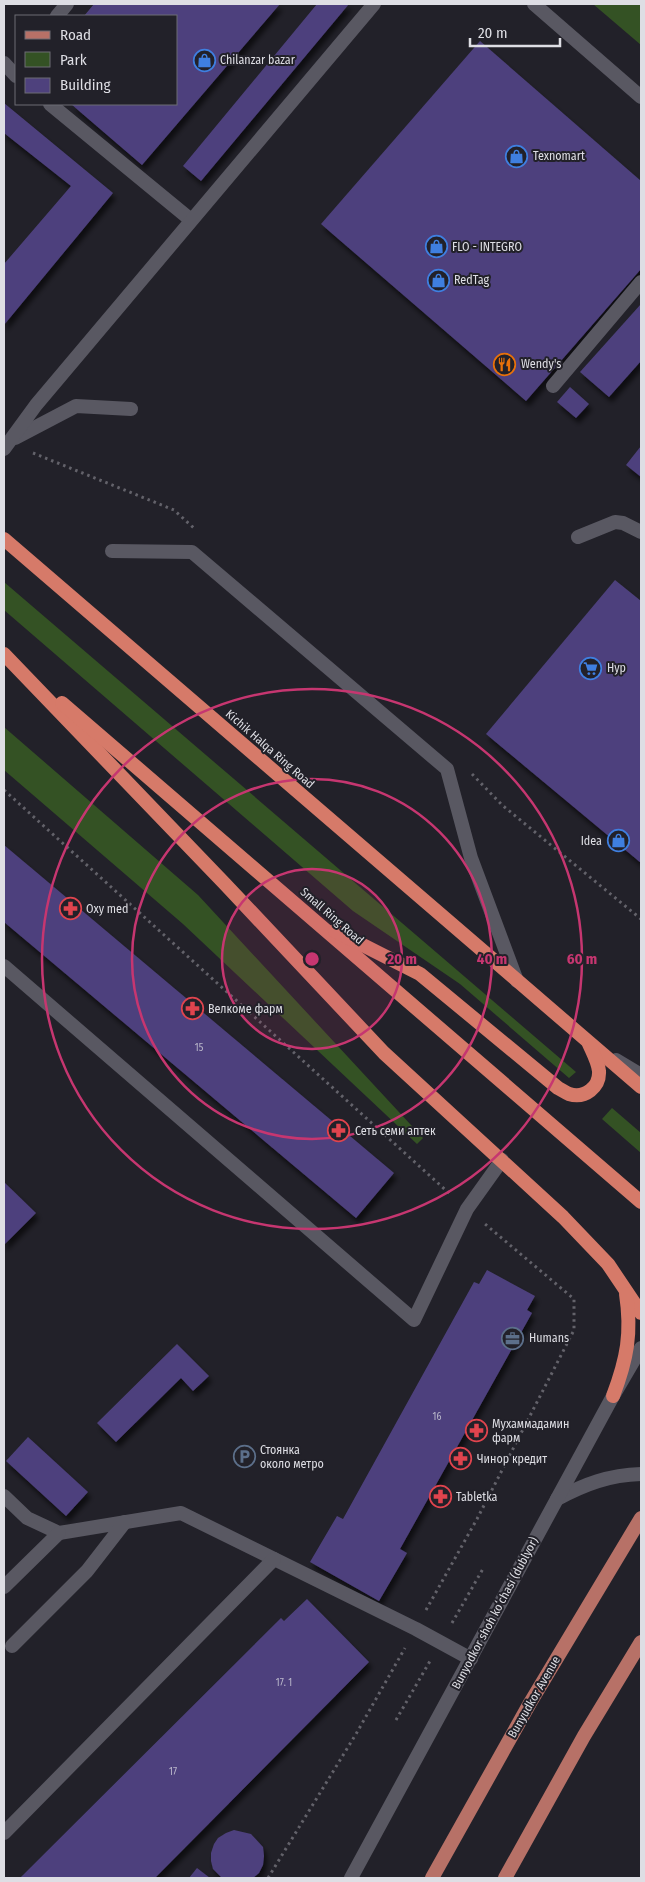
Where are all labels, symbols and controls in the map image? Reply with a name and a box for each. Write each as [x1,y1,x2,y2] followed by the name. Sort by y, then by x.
[15,15,178,105] legend
[470,15,560,47] scale bar
[478,24,508,42] text: 20 m
[60,26,91,44] text: Road
[192,48,216,72] shop icon: Chilanzar bazar
[60,51,87,69] text: Park
[220,53,296,67] place label: Chilanzar bazar
[60,76,111,94] text: Building
[505,144,529,168] shop icon: Texnomart
[533,149,585,163] place label: Texnomart
[424,235,448,259] shop icon: FLO - INTEGRO
[452,240,522,254] place label: FLO - INTEGRO
[426,268,450,292] shop icon: RedTag
[454,273,489,287] place label: RedTag
[493,352,517,376] restaurant icon: Wendy's
[521,357,561,371] place label: Wendy's
[579,656,603,680] supermarket icon: Нур
[607,661,626,675] place label: Нур
[223,707,317,791] street label: Kichik Halqa Ring Road
[606,829,630,853] shop icon: Idea
[581,834,602,848] place label: Idea
[297,885,367,947] street label: Small Ring Road
[58,897,82,921] pharmacy icon: Oxy med
[86,902,128,916] place label: Oxy med
[303,950,321,968] centre of rings
[386,950,417,968] text: 20 m
[477,950,507,968] text: 40 m
[567,950,597,968] text: 60 m
[180,997,204,1021] pharmacy icon: Велкоме фарм
[208,1002,283,1016] place label: Велкоме фарм
[195,1042,204,1054] house number: 15
[327,1119,351,1143] pharmacy icon: Сеть семи аптек
[355,1124,436,1138] place label: Сеть семи аптек
[501,1326,525,1350] office icon: Humans
[529,1331,569,1345] place label: Humans
[433,1411,441,1423] house number: 16
[492,1417,569,1445] place label: Мухаммадамин фарм
[464,1419,488,1443] pharmacy icon: Мухаммадамин фарм
[260,1443,324,1471] place label: Стоянка около метро
[232,1445,256,1469] parking icon: Стоянка около метро
[449,1447,473,1471] pharmacy icon: Чинор кредит
[477,1452,547,1466] place label: Чинор кредит
[428,1485,452,1509] pharmacy icon: Tabletka
[456,1490,498,1504] place label: Tabletka
[448,1534,541,1691] street label: Bunyodkor shoh koʻchasi (dublyor)
[505,1654,563,1740] street label: Bunyudkor Avenue
[276,1677,292,1689] house number: 17. 1
[169,1766,177,1778] house number: 17

